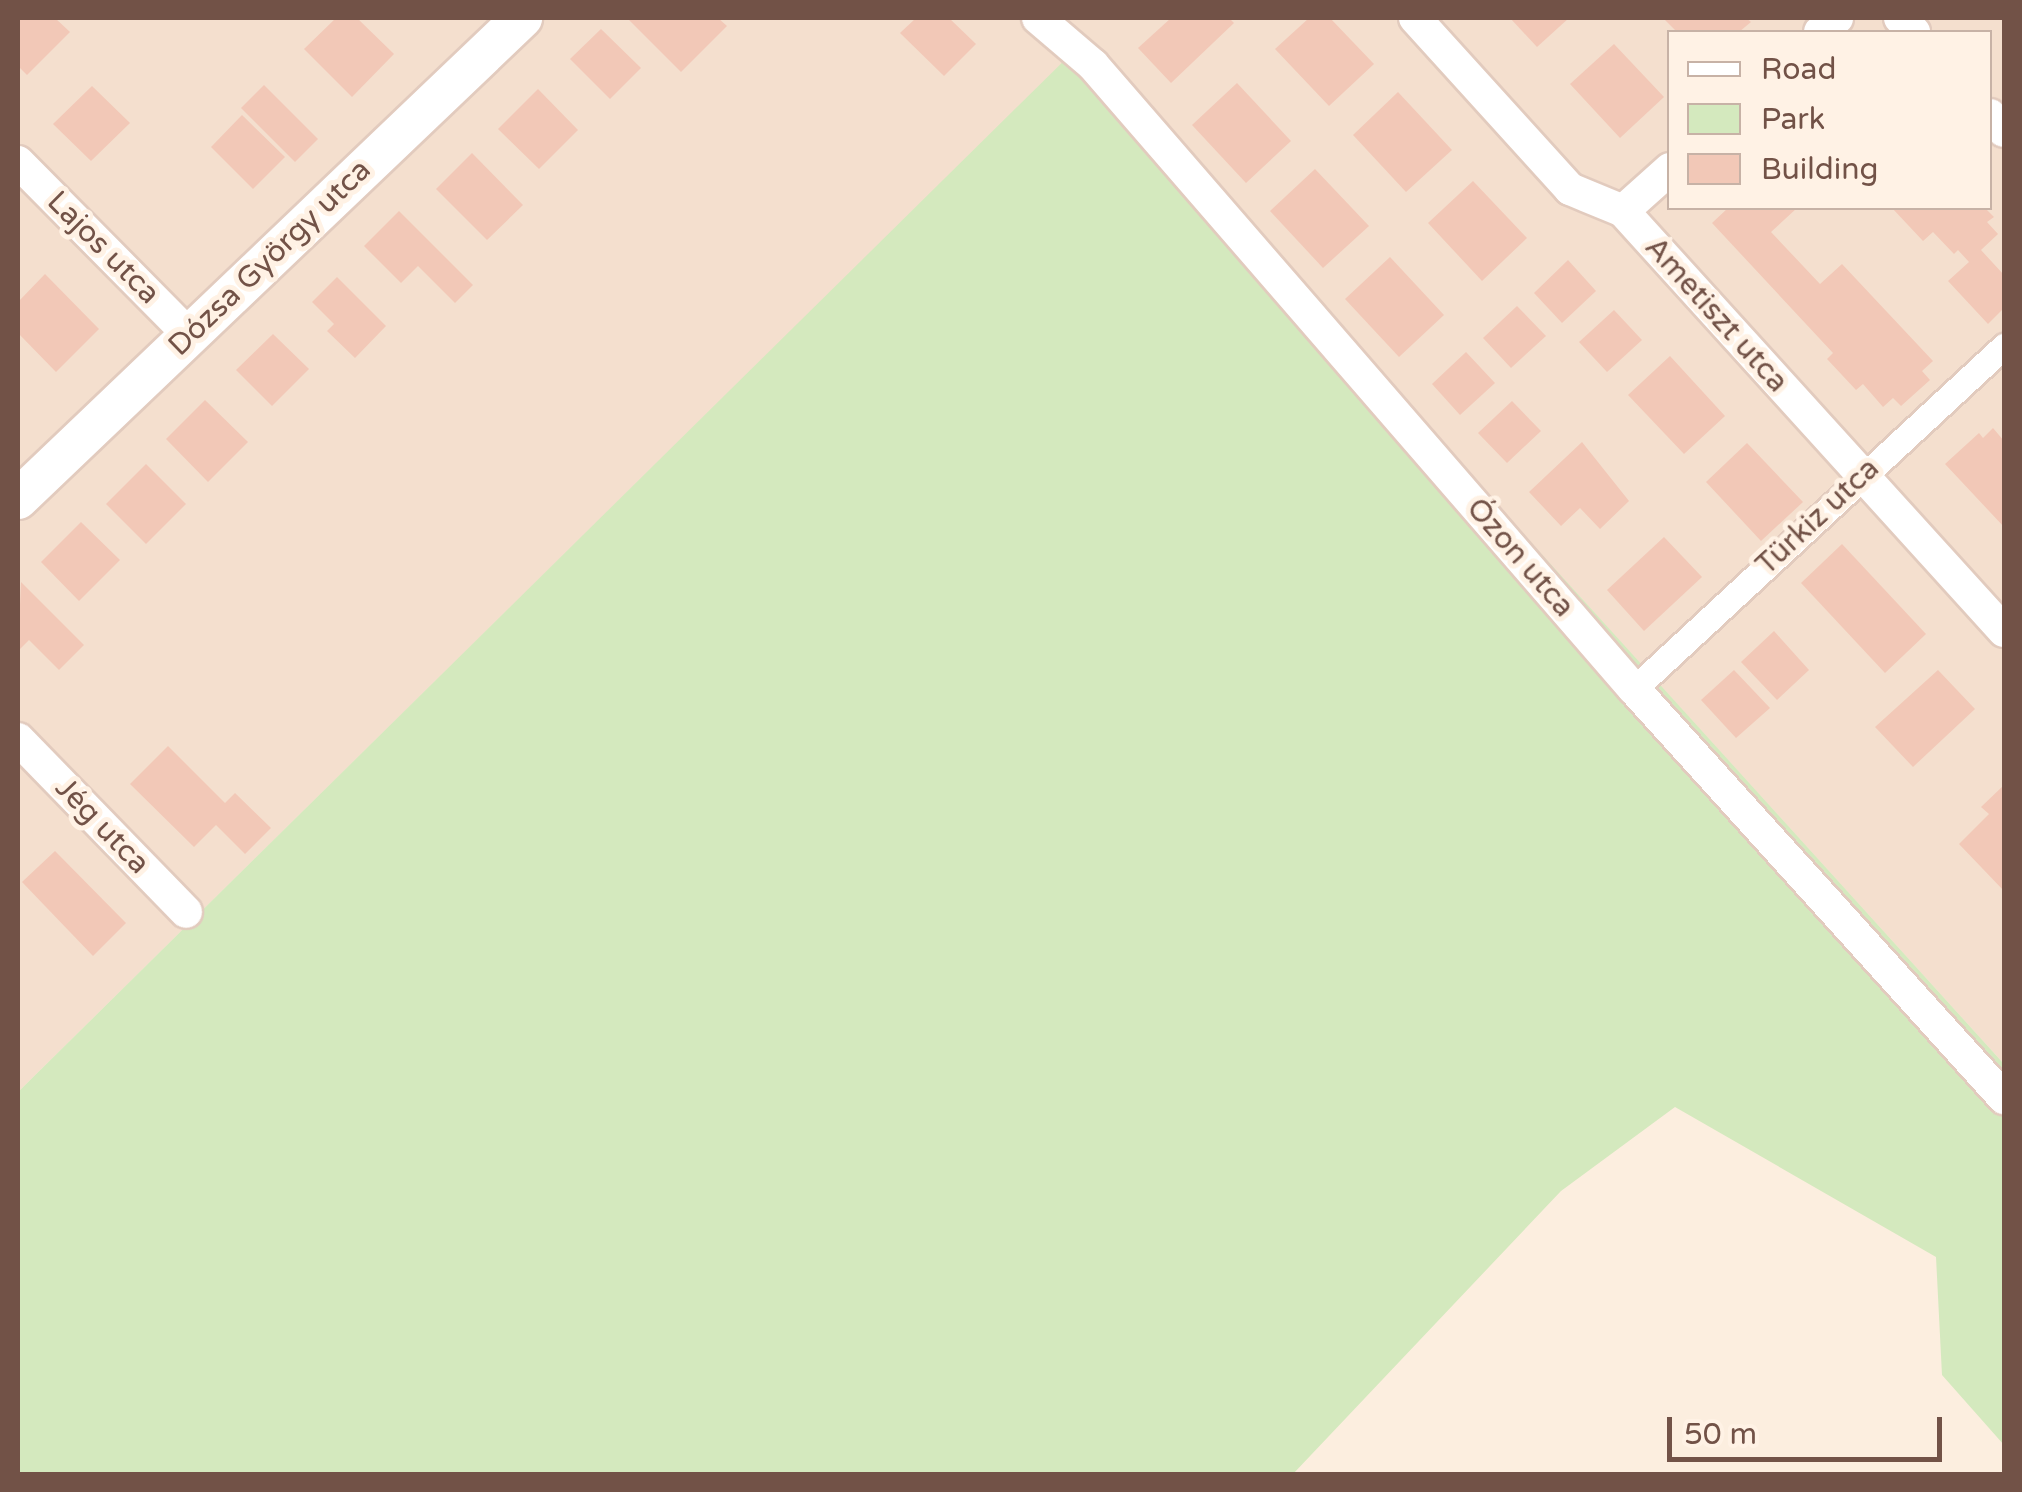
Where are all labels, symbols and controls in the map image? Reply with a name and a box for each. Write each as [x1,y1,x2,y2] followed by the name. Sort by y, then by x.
[1667,30,1992,210] legend
[1761,51,1836,88] text: Road
[1761,101,1825,138] text: Park
[1761,151,1878,188] text: Building
[161,152,379,364] street label: Dózsa György utca
[39,184,167,312] street label: Lajos utca
[1637,230,1795,400] street label: Ametiszt utca
[1749,451,1887,583] street label: Türkiz utca
[1459,491,1581,625] street label: Ózon utca
[47,770,157,882] street label: Jég utca
[1672,1397,1947,1459] scale bar
[1684,1416,1757,1453] text: 50 m

